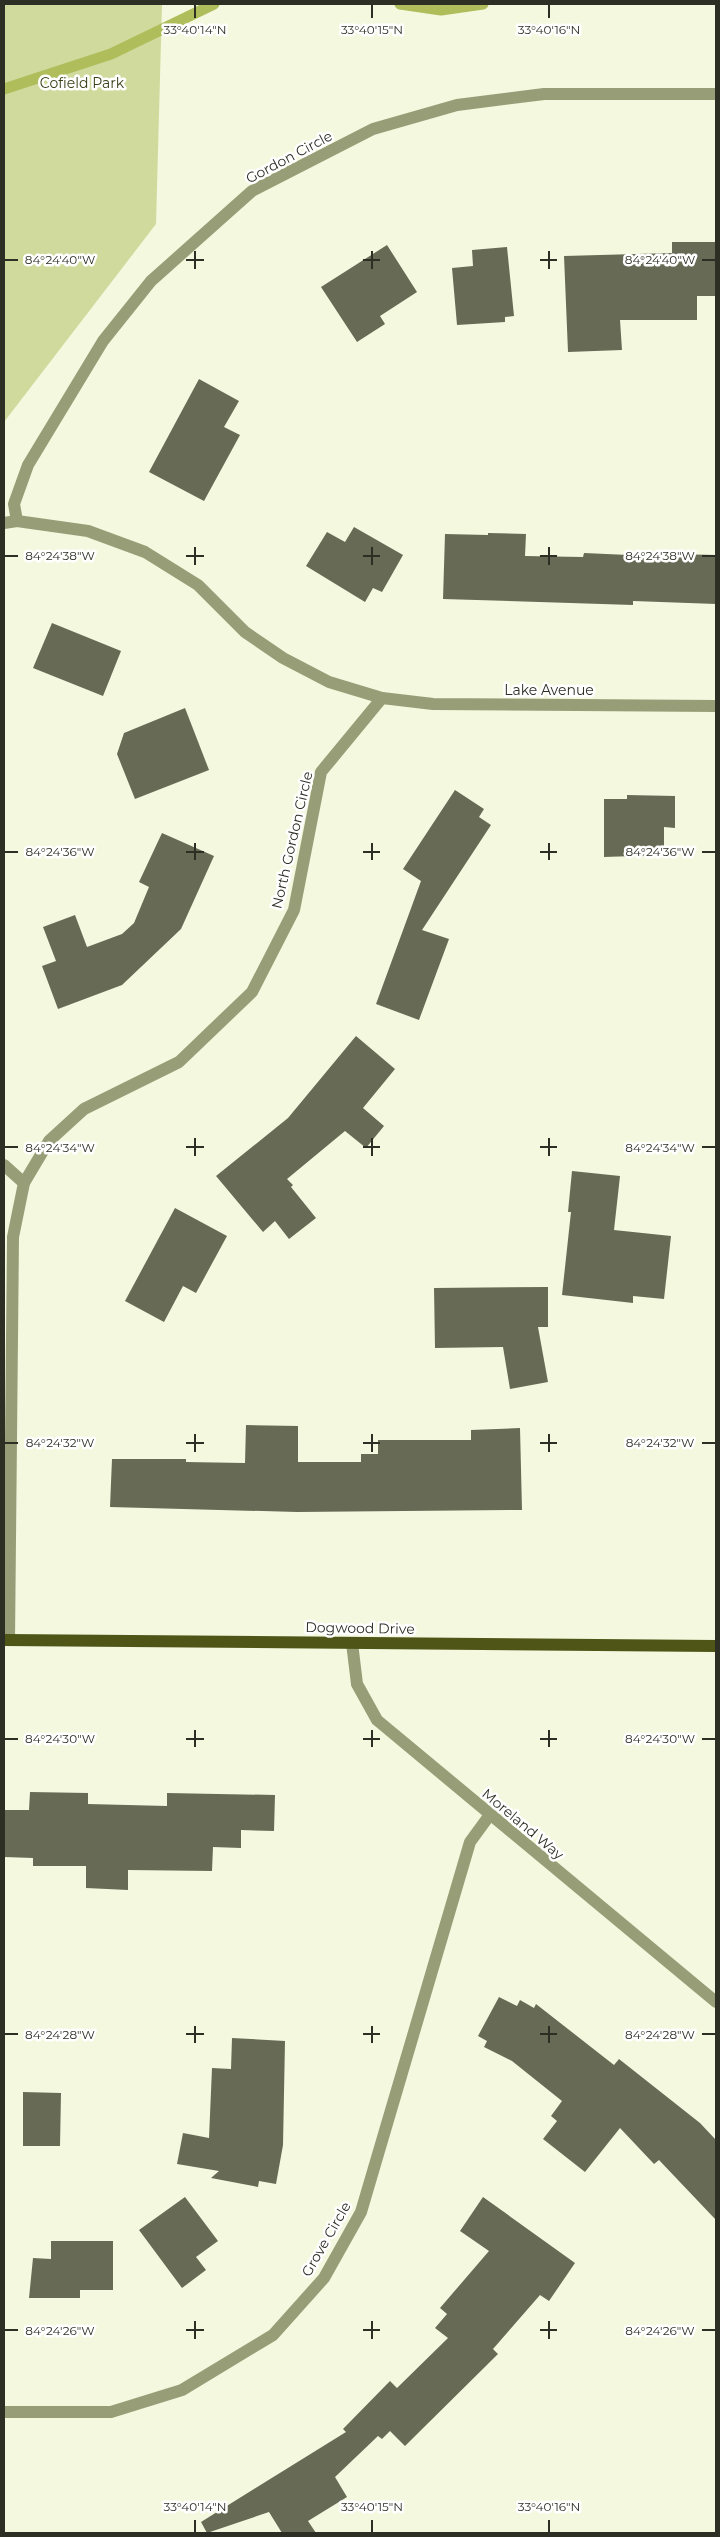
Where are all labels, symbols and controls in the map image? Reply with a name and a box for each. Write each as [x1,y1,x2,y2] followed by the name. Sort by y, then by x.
[164,22,226,37] text: 33°40'14"N
[341,22,403,37] text: 33°40'15"N
[518,22,580,37] text: 33°40'16"N
[40,74,125,92] park label: Cofield Park
[243,127,335,187] street label: Gordon Circle
[25,252,95,267] text: 84°24'40"W
[625,252,695,267] text: 84°24'40"W
[25,548,95,563] text: 84°24'38"W
[625,548,695,563] text: 84°24'38"W
[504,681,594,699] street label: Lake Avenue
[267,770,317,910] street label: North Gordon Circle
[25,844,95,859] text: 84°24'36"W
[625,844,695,859] text: 84°24'36"W
[25,1140,95,1155] text: 84°24'34"W
[625,1140,695,1155] text: 84°24'34"W
[26,1435,94,1450] text: 84°24'32"W
[626,1435,694,1450] text: 84°24'32"W
[305,1618,415,1638] street label: Dogwood Drive
[25,1731,95,1746] text: 84°24'30"W
[625,1731,695,1746] text: 84°24'30"W
[479,1785,568,1864] street label: Moreland Way
[25,2027,95,2042] text: 84°24'28"W
[625,2027,695,2042] text: 84°24'28"W
[297,2198,355,2280] street label: Grove Circle
[25,2323,95,2338] text: 84°24'26"W
[625,2323,695,2338] text: 84°24'26"W
[164,2499,226,2514] text: 33°40'14"N
[341,2499,403,2514] text: 33°40'15"N
[518,2499,580,2514] text: 33°40'16"N

